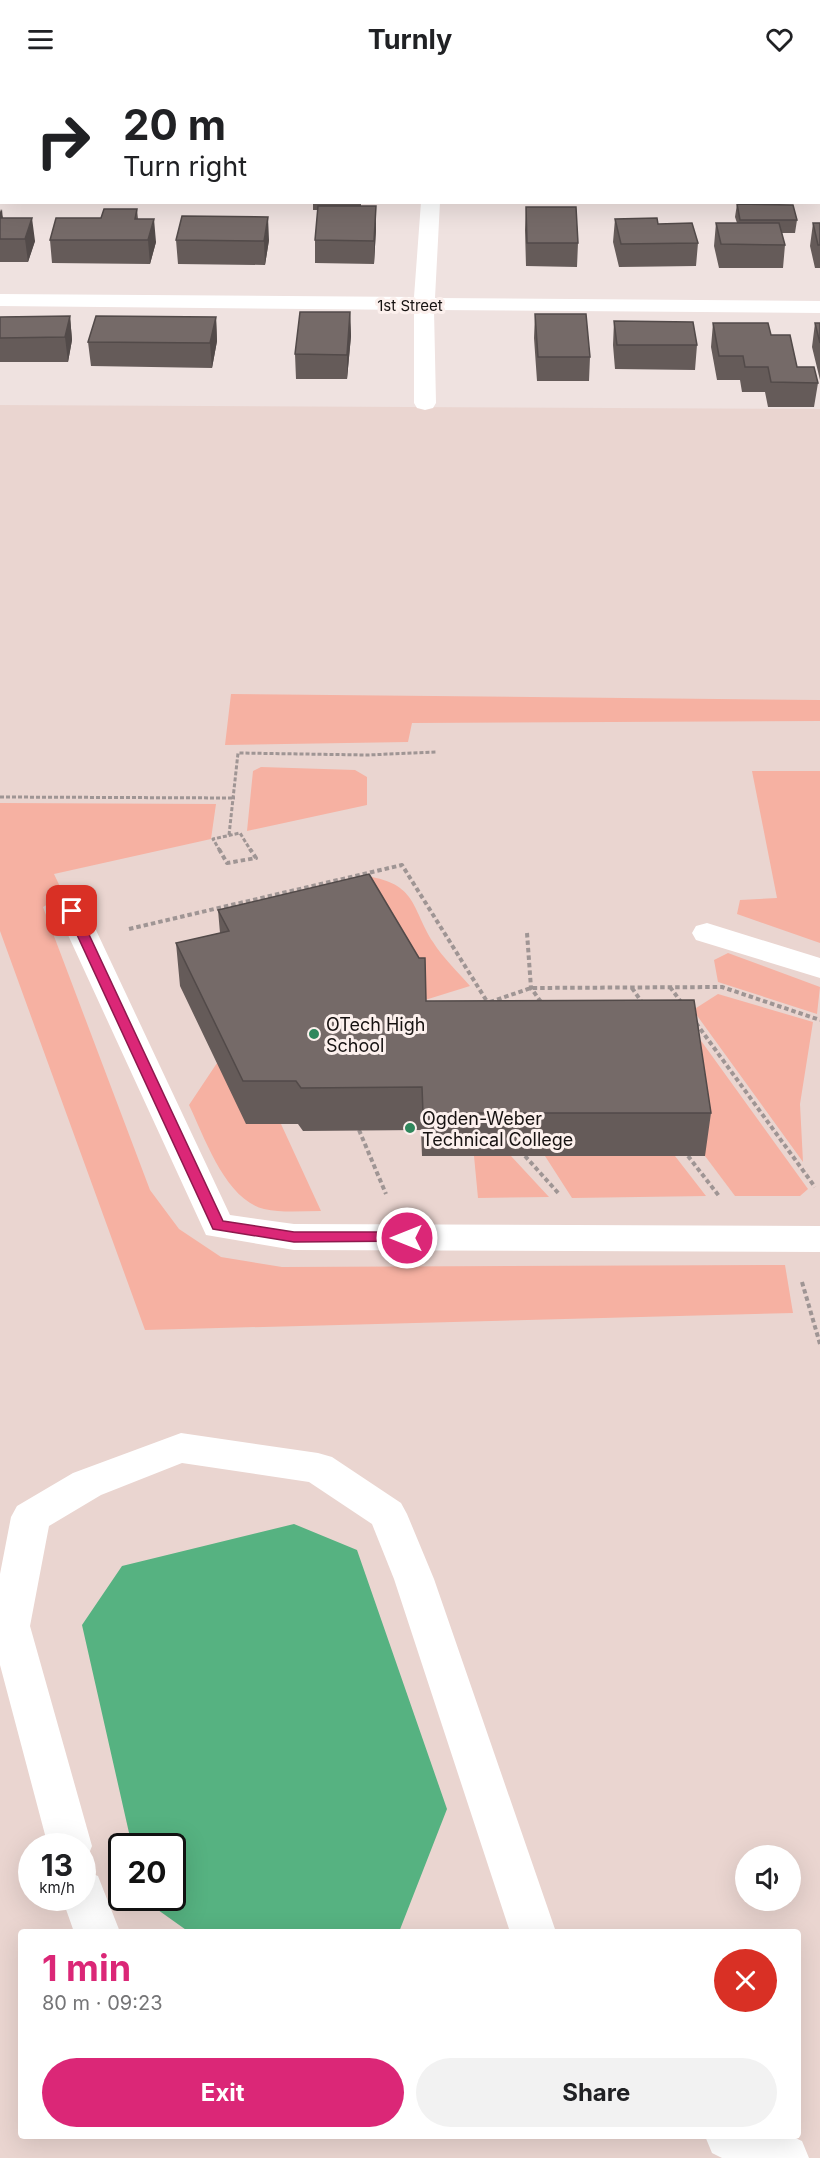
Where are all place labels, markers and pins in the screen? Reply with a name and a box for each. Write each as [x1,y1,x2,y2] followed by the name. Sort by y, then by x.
[46,885,97,936] pin
[326,1014,425,1056] place label: OTech High School
[307,1027,321,1041] marker: OTech High School
[422,1108,573,1150] place label: Ogden-Weber Technical College
[403,1121,417,1135] marker: Ogden-Weber Technical College

